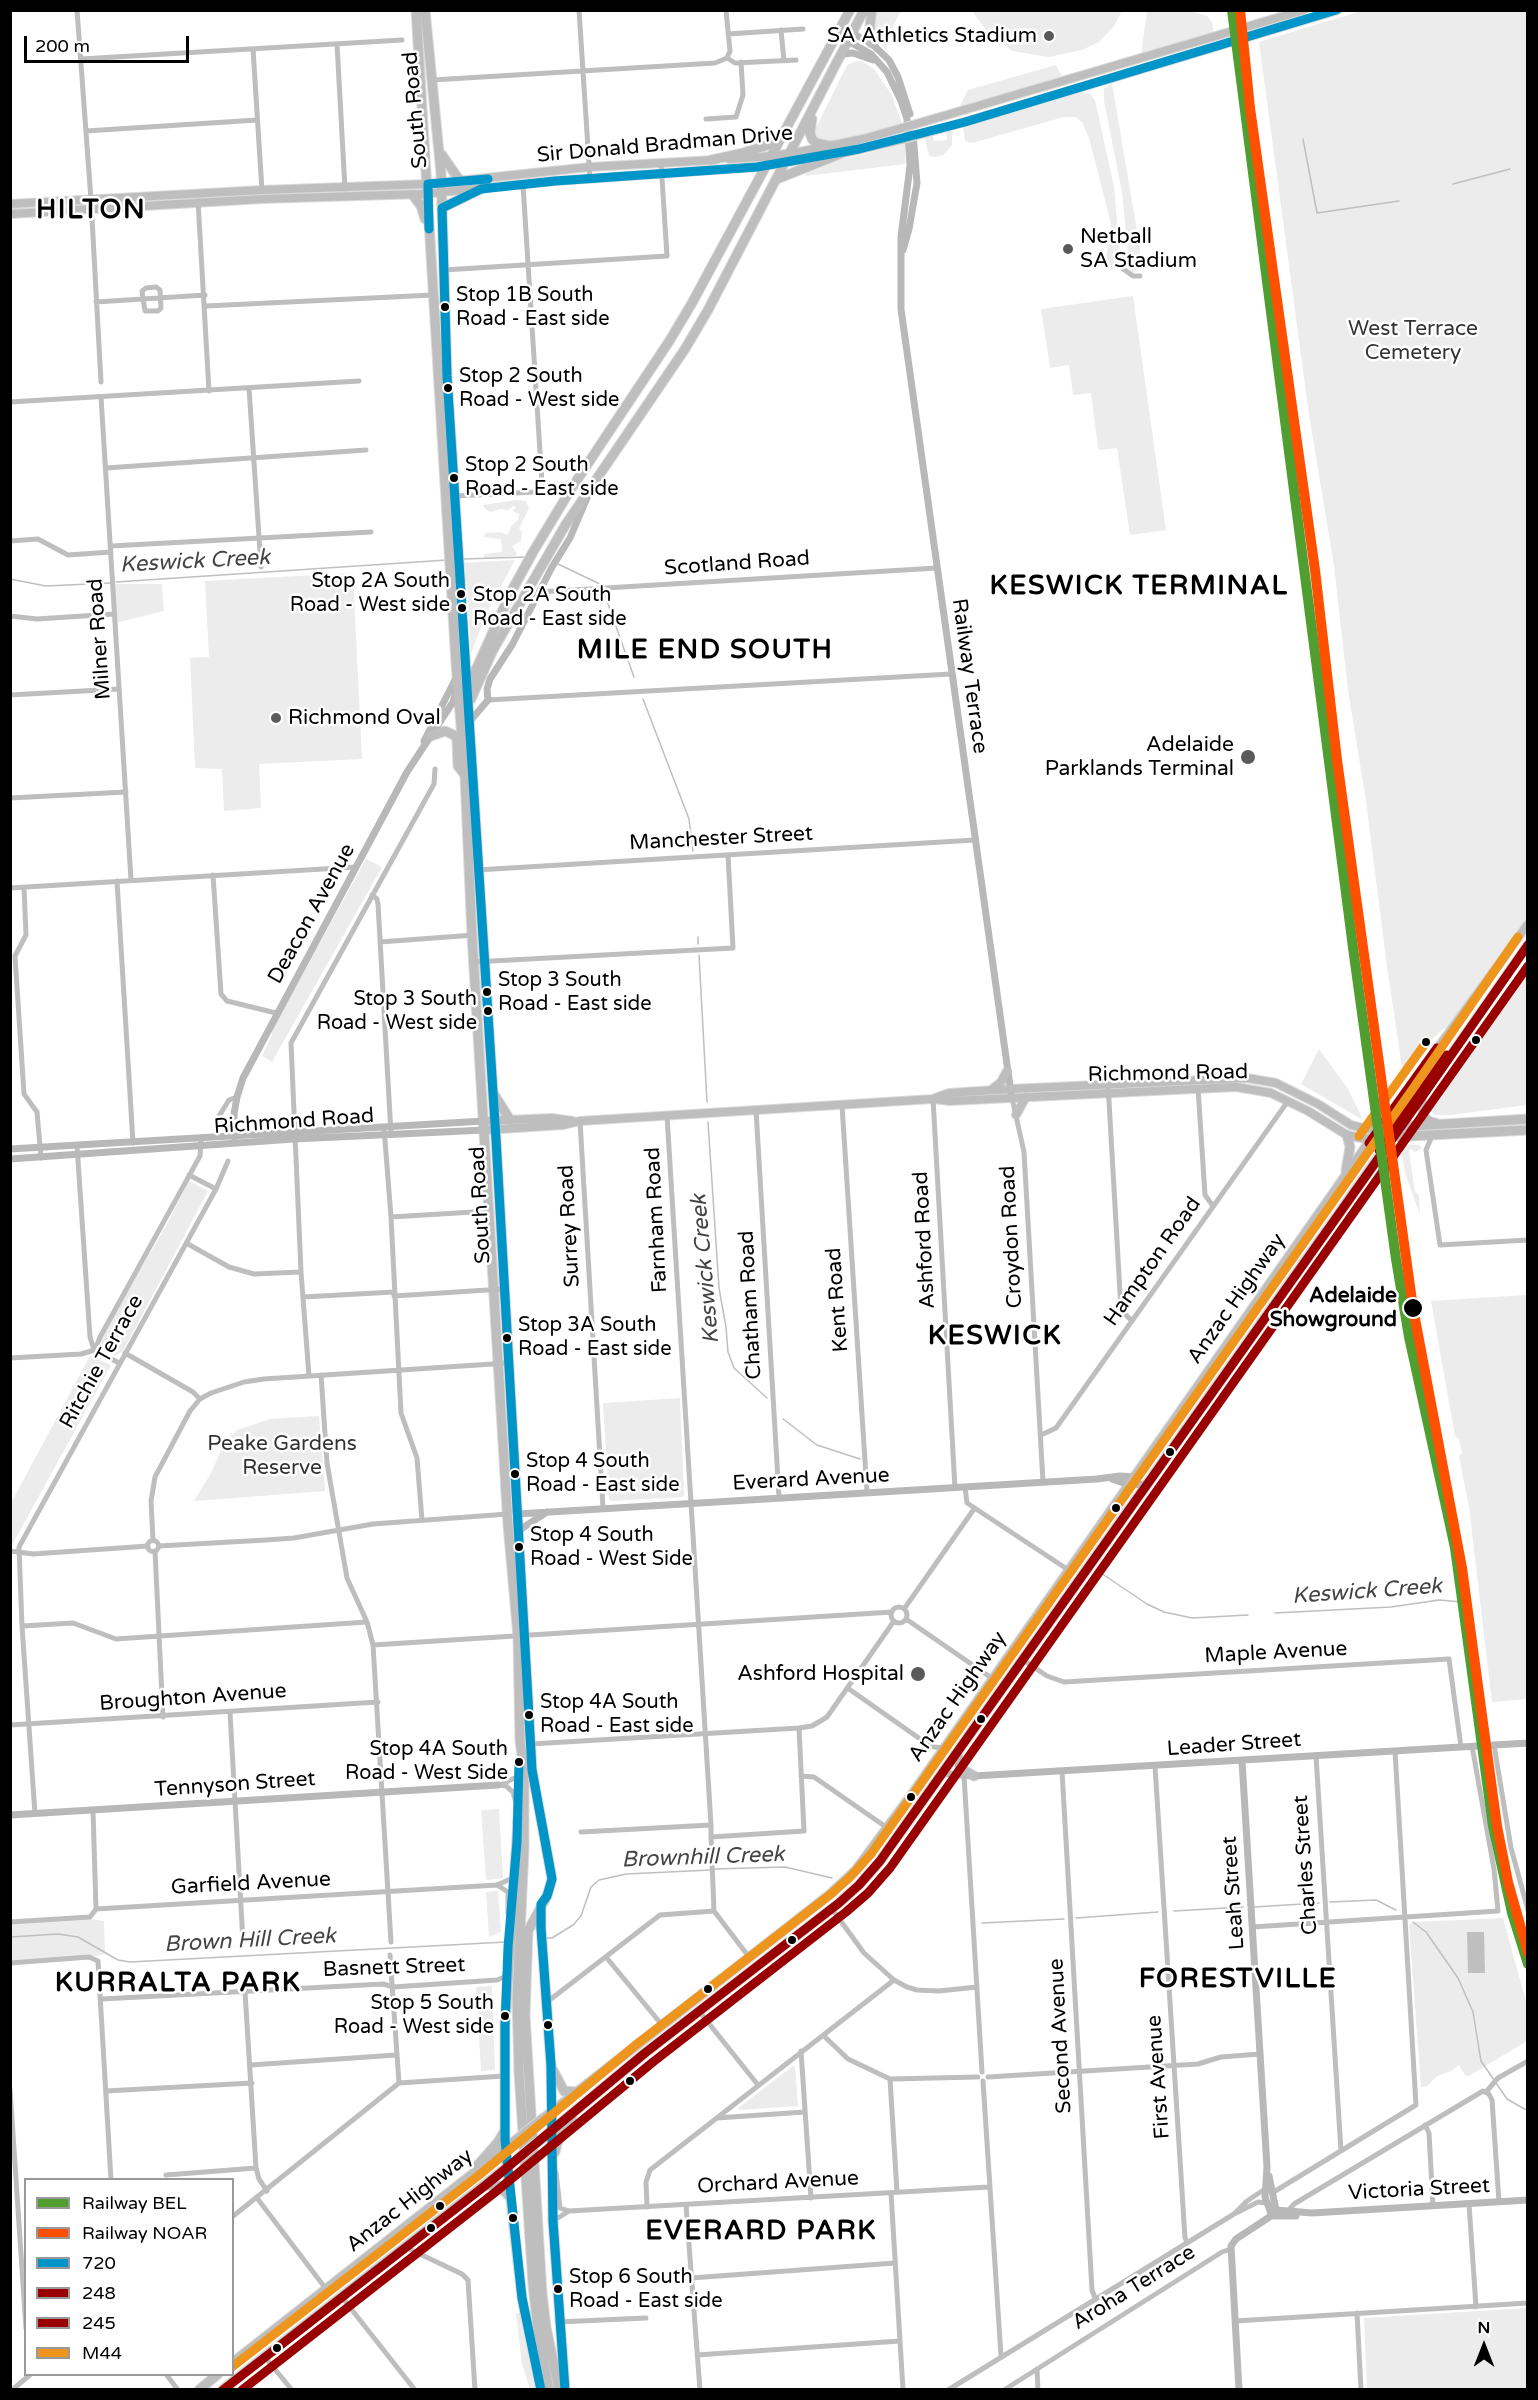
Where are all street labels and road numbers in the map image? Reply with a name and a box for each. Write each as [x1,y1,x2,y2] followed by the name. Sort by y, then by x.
[398,50,434,170] street label: South Road
[536,121,794,169] street label: Sir Donald Bradman Drive
[663,546,811,582] street label: Scotland Road
[83,578,117,700] street label: Milner Road
[946,597,992,755] street label: Railway Terrace
[628,822,814,856] street label: Manchester Street
[263,840,361,988] street label: Deacon Avenue
[1088,1060,1248,1088] street label: Richmond Road
[213,1104,375,1140] street label: Richmond Road
[465,1146,497,1264] street label: South Road
[641,1146,673,1294] street label: Farnham Road
[554,1164,586,1288] street label: Surrey Road
[996,1165,1028,1309] street label: Croydon Road
[909,1171,941,1309] street label: Ashford Road
[1099,1193,1207,1331] street label: Hampton Road
[1183,1229,1291,1369] street label: Anzac Highway
[735,1230,767,1380] street label: Chatham Road
[822,1247,854,1353] street label: Kent Road
[55,1291,149,1433] street label: Ritchie Terrace
[732,1463,890,1497] street label: Everard Avenue
[904,1627,1012,1767] street label: Anzac Highway
[1204,1637,1348,1669] street label: Maple Avenue
[99,1679,287,1717] street label: Broughton Avenue
[1166,1728,1302,1762] street label: Leader Street
[154,1767,316,1803] street label: Tennyson Street
[1289,1794,1323,1936] street label: Charles Street
[1217,1835,1251,1951] street label: Leah Street
[170,1867,332,1901] street label: Garfield Avenue
[322,1953,466,1983] street label: Basnett Street
[1044,1958,1078,2114] street label: Second Avenue
[1142,2014,1176,2140] street label: First Avenue
[342,2144,478,2258] street label: Anzac Highway
[696,2166,860,2200] street label: Orchard Avenue
[1347,2174,1491,2206] street label: Victoria Street
[1068,2240,1200,2336] street label: Aroha Terrace

